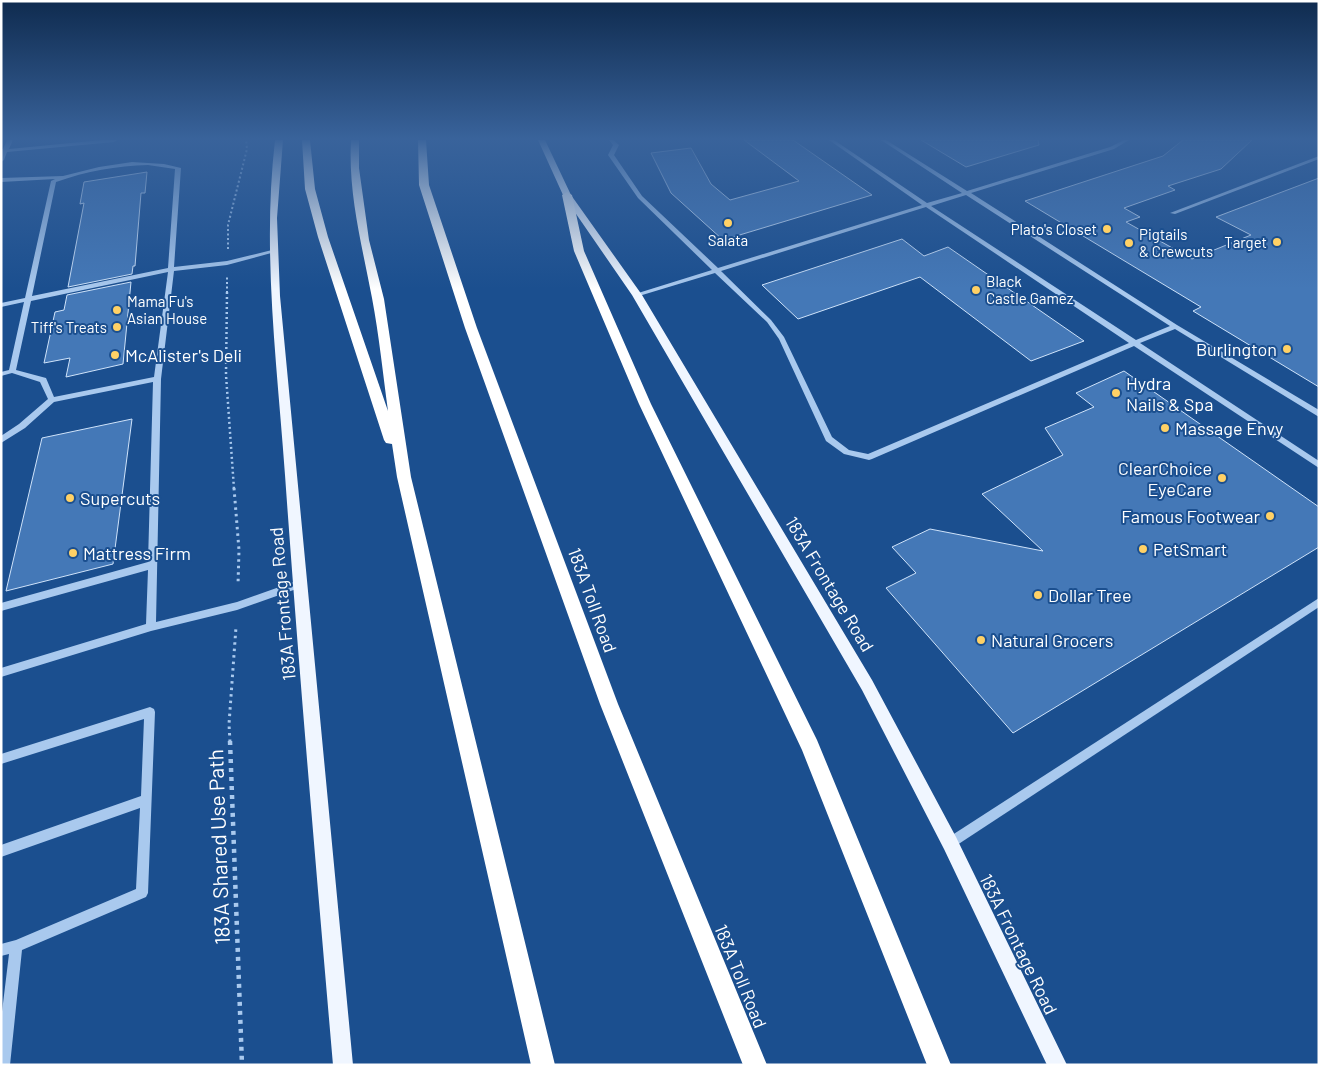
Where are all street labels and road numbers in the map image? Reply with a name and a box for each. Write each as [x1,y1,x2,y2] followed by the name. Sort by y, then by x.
[781,512,879,656] street label: 183A Frontage Road
[264,526,300,682] street label: 183A Frontage Road
[564,545,622,655] street label: 183A Toll Road
[202,749,234,945] street label: 183A Shared Use Path
[975,870,1063,1018] street label: 183A Frontage Road
[710,921,772,1031] street label: 183A Toll Road

